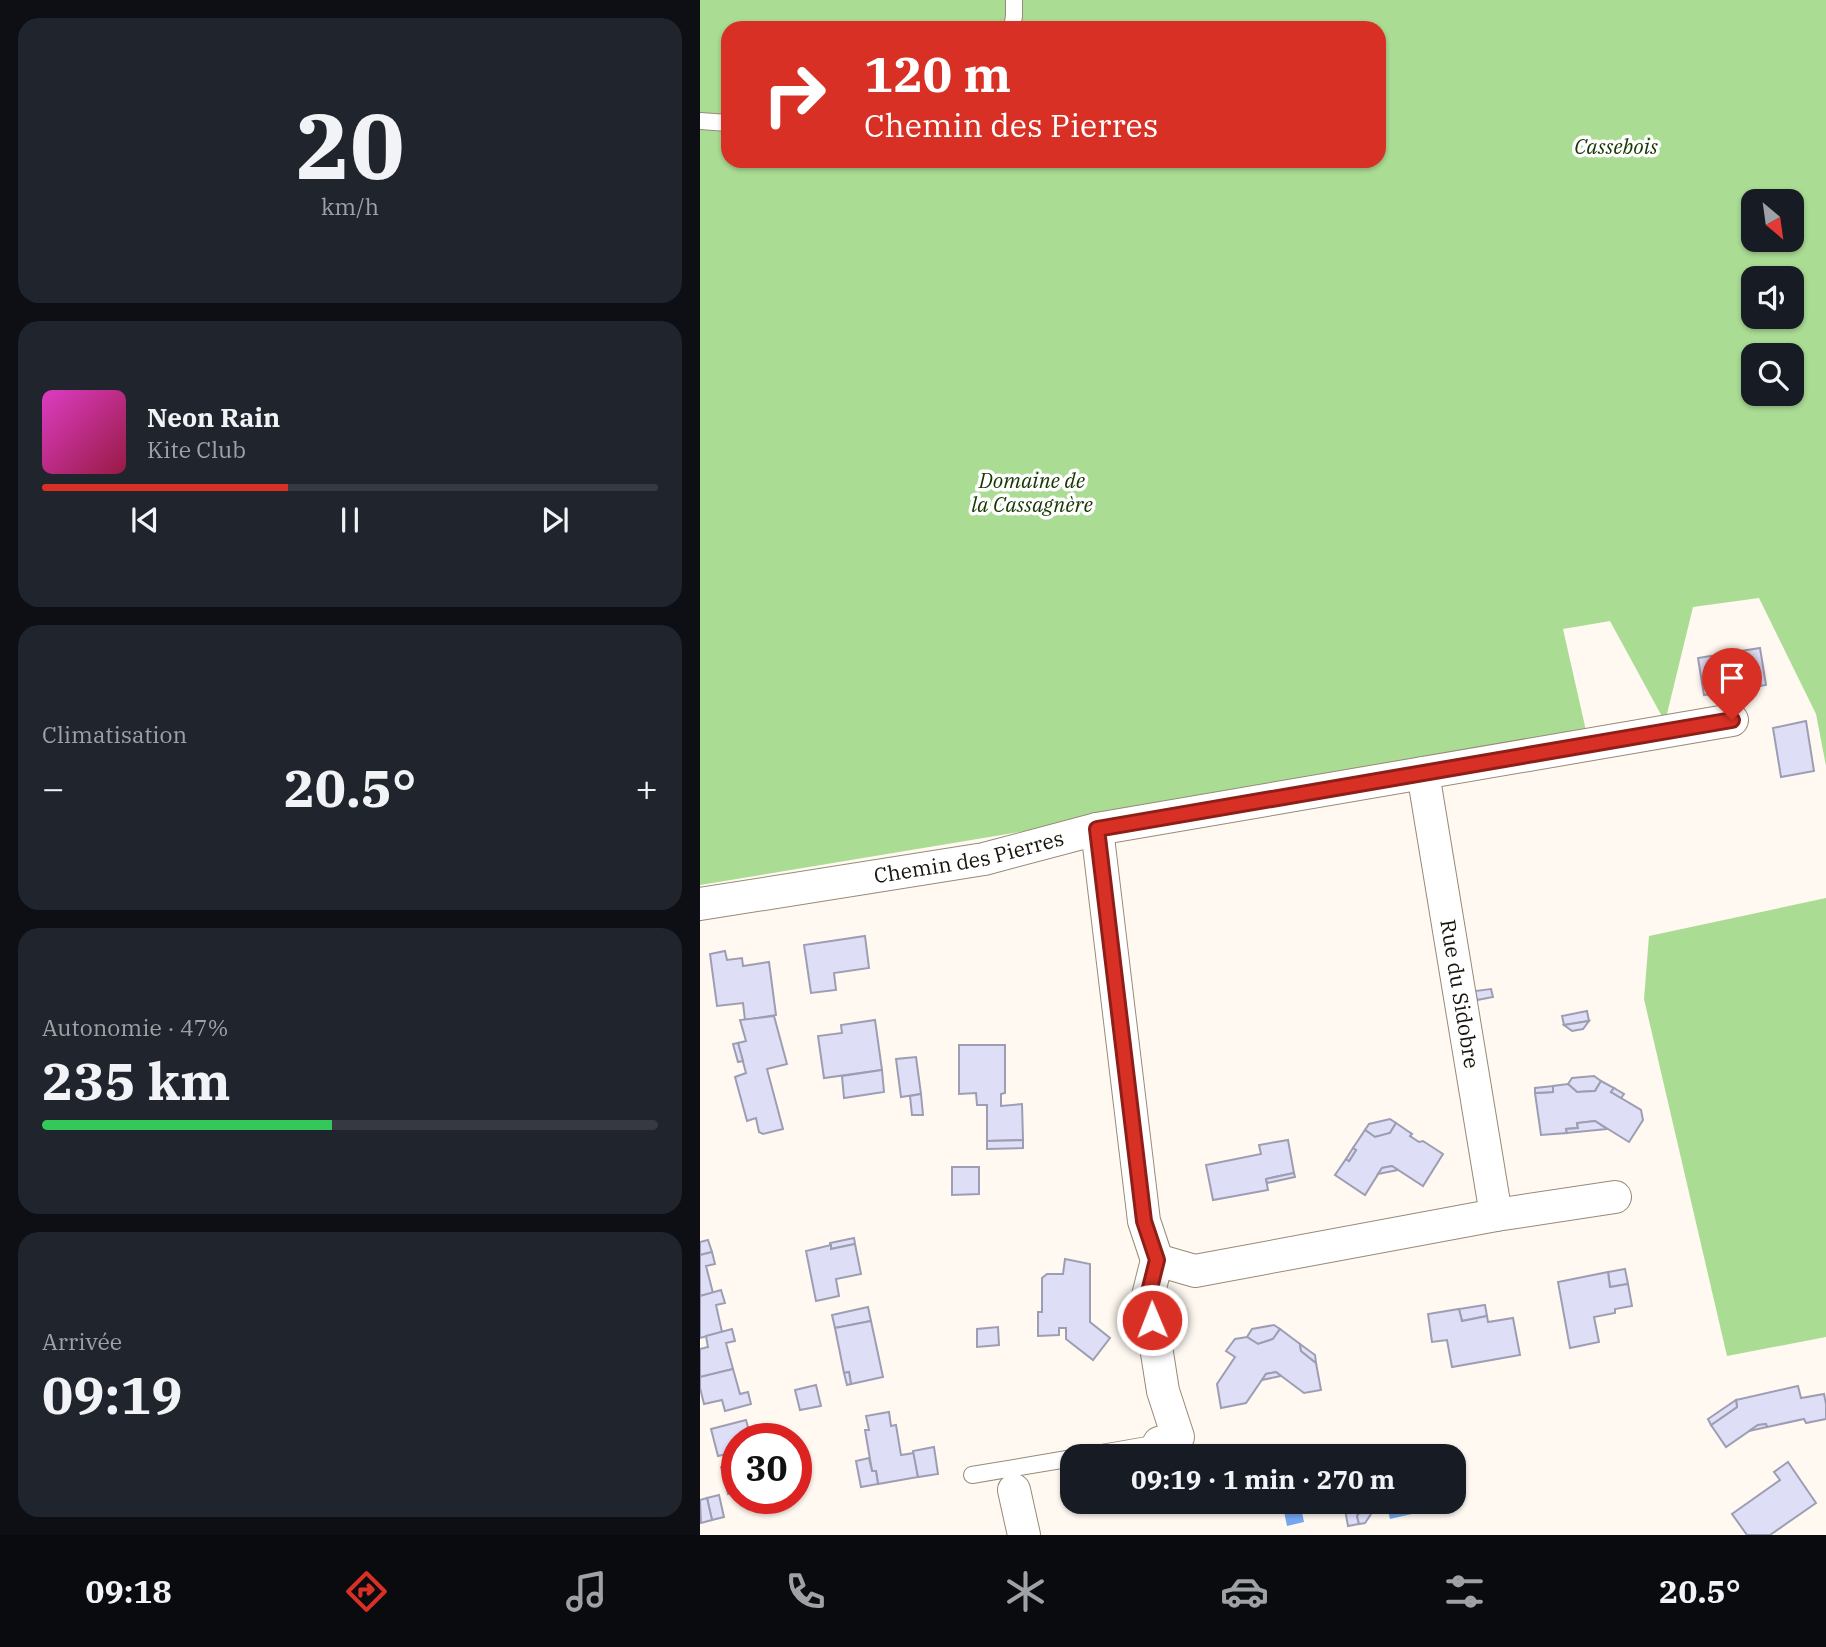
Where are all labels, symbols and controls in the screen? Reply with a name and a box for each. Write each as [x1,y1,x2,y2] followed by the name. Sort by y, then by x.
[864,42,1011,105] text: 120 m
[749,49,840,140] icon: right
[295,86,405,204] text: 20
[864,104,1158,146] text: Chemin des Pierres
[1574,132,1658,160] park label: Cassebois
[1741,189,1804,252] north arrow
[1741,189,1804,406] map controls
[321,191,379,221] text: km/h
[1741,266,1804,329] button: sound
[1741,343,1804,406] button: search
[147,400,280,434] text: Neon Rain
[147,434,246,464] text: Kite Club
[971,466,1093,518] park label: Domaine de la Cassagnère
[126,501,164,539] icon: previous
[331,501,369,539] icon: pause
[536,501,574,539] icon: next
[1702,648,1762,720] pin
[1713,659,1751,697] icon: arrive
[42,719,187,749] text: Climatisation
[284,754,416,821] text: 20.5°
[42,763,65,812] text: −
[635,763,658,812] text: +
[872,823,1067,889] street label: Chemin des Pierres
[1434,917,1487,1070] street label: Rue du Sidobre
[42,1012,229,1042] text: Autonomie · 47%
[42,1047,231,1114] text: 235 km
[1115,1283,1189,1357] position arrow
[42,1326,122,1356] text: Arrivée
[42,1361,183,1428] text: 09:19
[721,1423,812,1514] speed limit sign: 30
[1131,1462,1395,1496] text: 09:19 · 1 min · 270 m
[342,1567,391,1616] icon: directions
[562,1567,611,1616] icon: music
[781,1567,830,1616] icon: phone
[1001,1567,1050,1616] icon: climate
[1220,1567,1269,1616] icon: car
[1440,1567,1489,1616] icon: filters
[85,1570,172,1612] text: 09:18
[1659,1570,1741,1612] text: 20.5°

